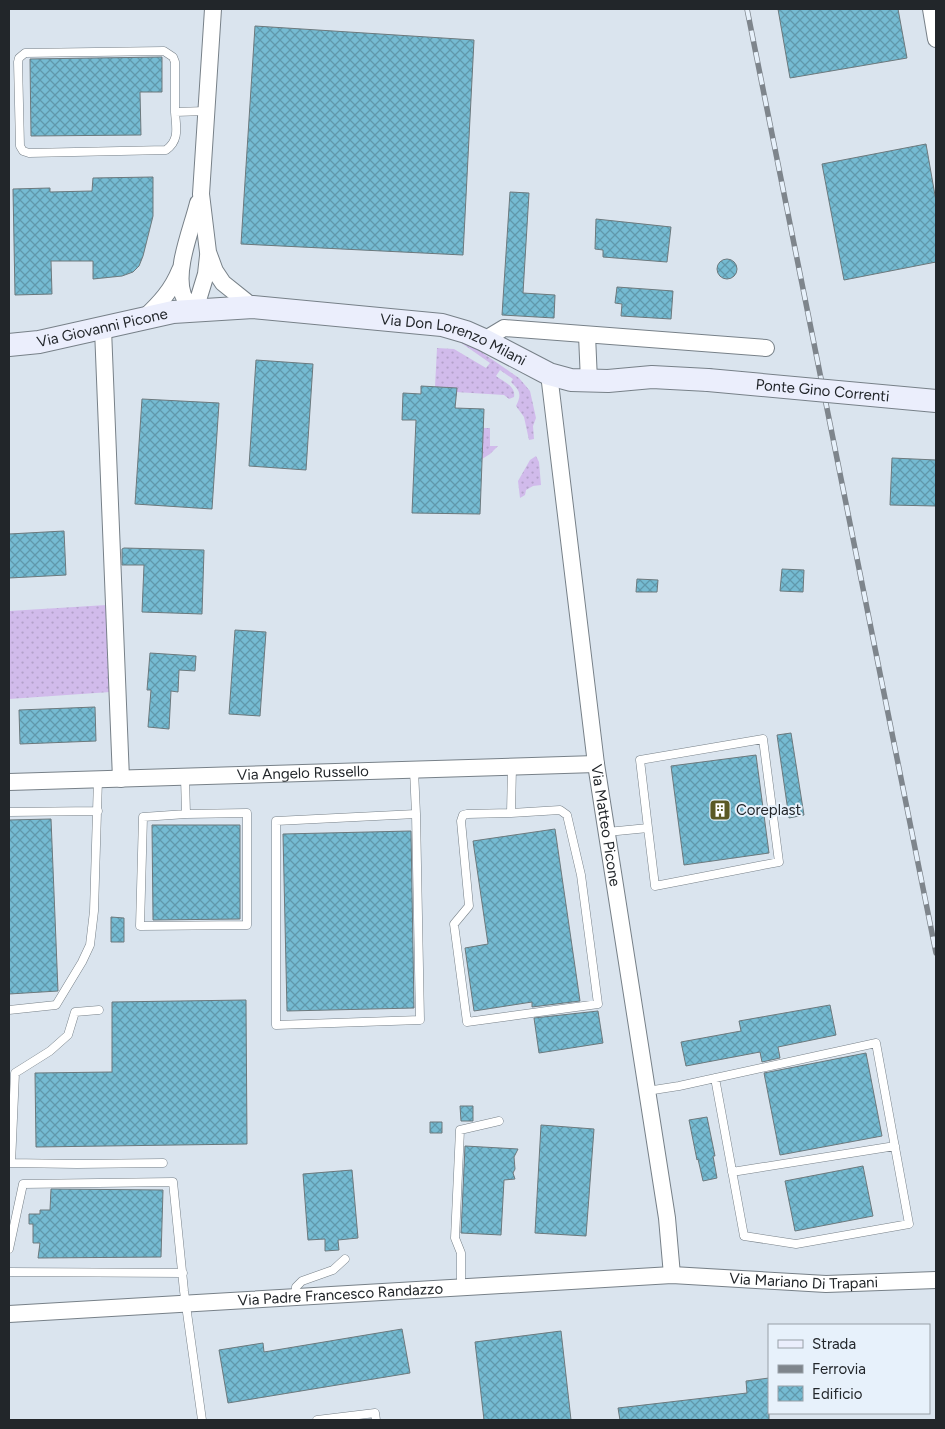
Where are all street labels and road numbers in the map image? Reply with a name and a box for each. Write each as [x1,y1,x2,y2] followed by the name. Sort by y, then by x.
[35,304,169,351] street label: Via Giovanni Picone
[379,310,529,370] street label: Via Don Lorenzo Milani
[755,375,890,406] street label: Ponte Gino Correnti
[237,762,369,784] street label: Via Angelo Russello
[587,763,624,888] street label: Via Matteo Picone
[729,1269,878,1293] street label: Via Mariano Di Trapani
[237,1279,444,1310] street label: Via Padre Francesco Randazzo

